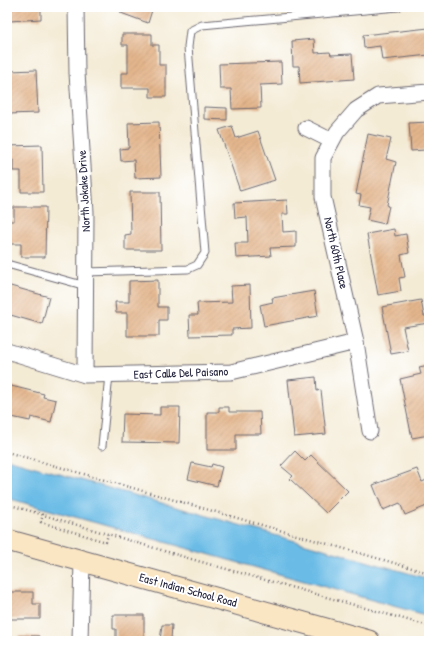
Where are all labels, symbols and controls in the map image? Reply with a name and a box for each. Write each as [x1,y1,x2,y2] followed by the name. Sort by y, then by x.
[73,150,94,232] street label: North Jokake Drive
[320,215,353,291] street label: North 60th Place
[133,362,229,383] street label: East Calle Del Paisano
[137,568,239,611] street label: East Indian School Road

